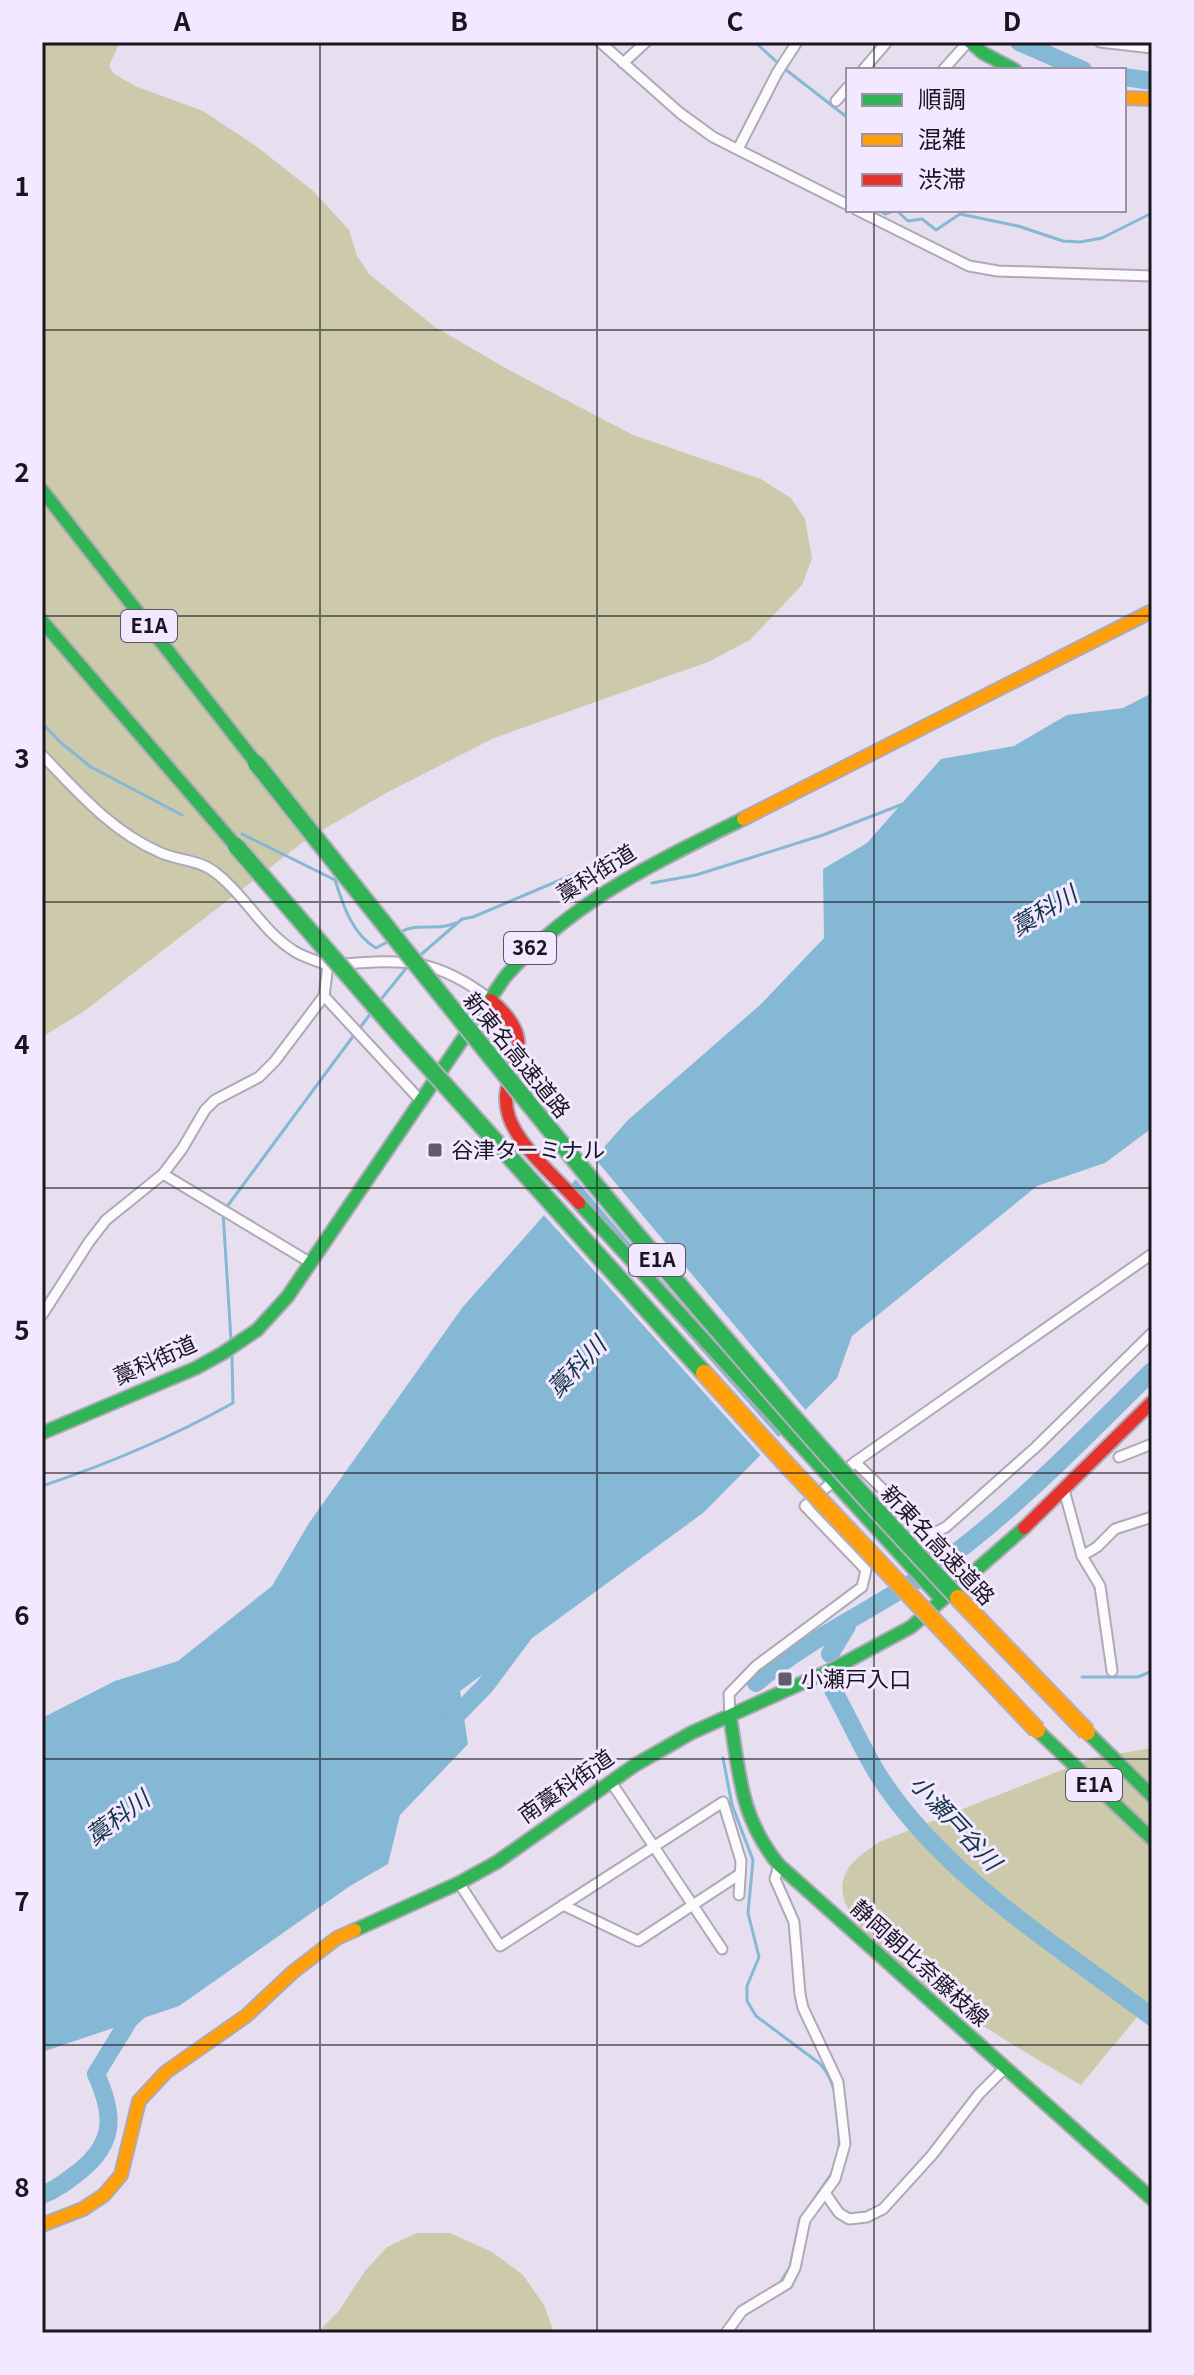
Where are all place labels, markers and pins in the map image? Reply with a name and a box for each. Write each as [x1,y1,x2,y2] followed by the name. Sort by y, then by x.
[451,1132,605,1164] place label: 谷津ターミナル
[426,1141,444,1159] marker: 谷津ターミナル
[801,1661,911,1693] place label: 小瀬戸入口
[776,1670,794,1688] marker: 小瀬戸入口

